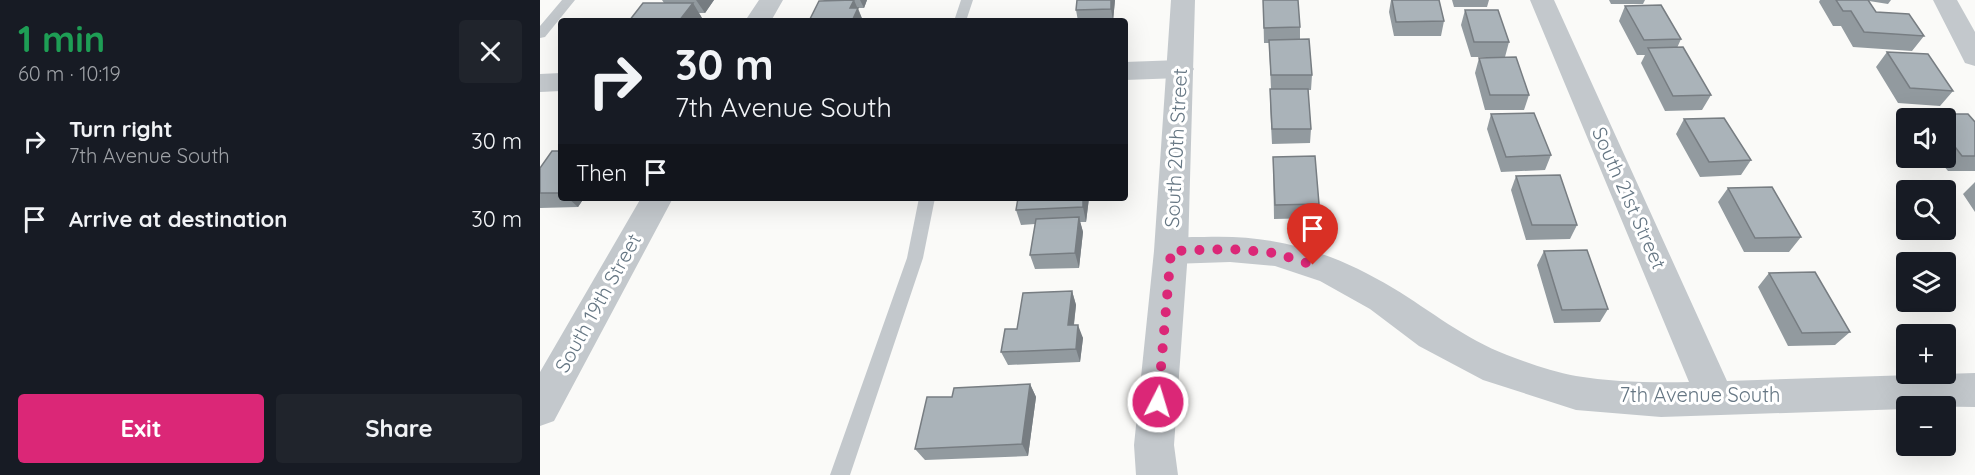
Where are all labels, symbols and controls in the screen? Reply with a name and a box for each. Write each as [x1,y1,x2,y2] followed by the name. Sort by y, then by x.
[18,16,105,61] text: 1 min
[459,20,522,83] button: close
[675,38,774,91] text: 30 m
[576,42,654,120] icon: right
[18,61,121,86] text: 60 m · 10:19
[1159,67,1192,228] street label: South 20th Street
[675,90,892,124] text: 7th Avenue South
[1896,108,1956,456] map controls
[1896,108,1956,168] button: sound
[69,115,173,143] text: Turn right
[1587,123,1672,273] street label: South 21st Street
[18,125,51,158] icon: right
[471,127,522,155] text: 30 m
[69,143,230,168] text: 7th Avenue South
[639,156,672,189] icon: arrive
[576,159,627,187] text: Then
[1896,180,1956,240] button: search
[18,203,51,236] icon: arrive
[1287,203,1338,265] pin
[69,205,287,233] text: Arrive at destination
[471,205,522,233] text: 30 m
[1296,212,1329,245] icon: arrive
[549,229,646,377] street label: South 19th Street
[1896,252,1956,312] button: layers
[1896,324,1956,384] button: +
[1126,370,1190,434] position arrow
[1620,382,1780,407] street label: 7th Avenue South
[18,394,264,463] button: Exit
[276,394,522,463] button: Share
[1896,396,1956,456] button: −

